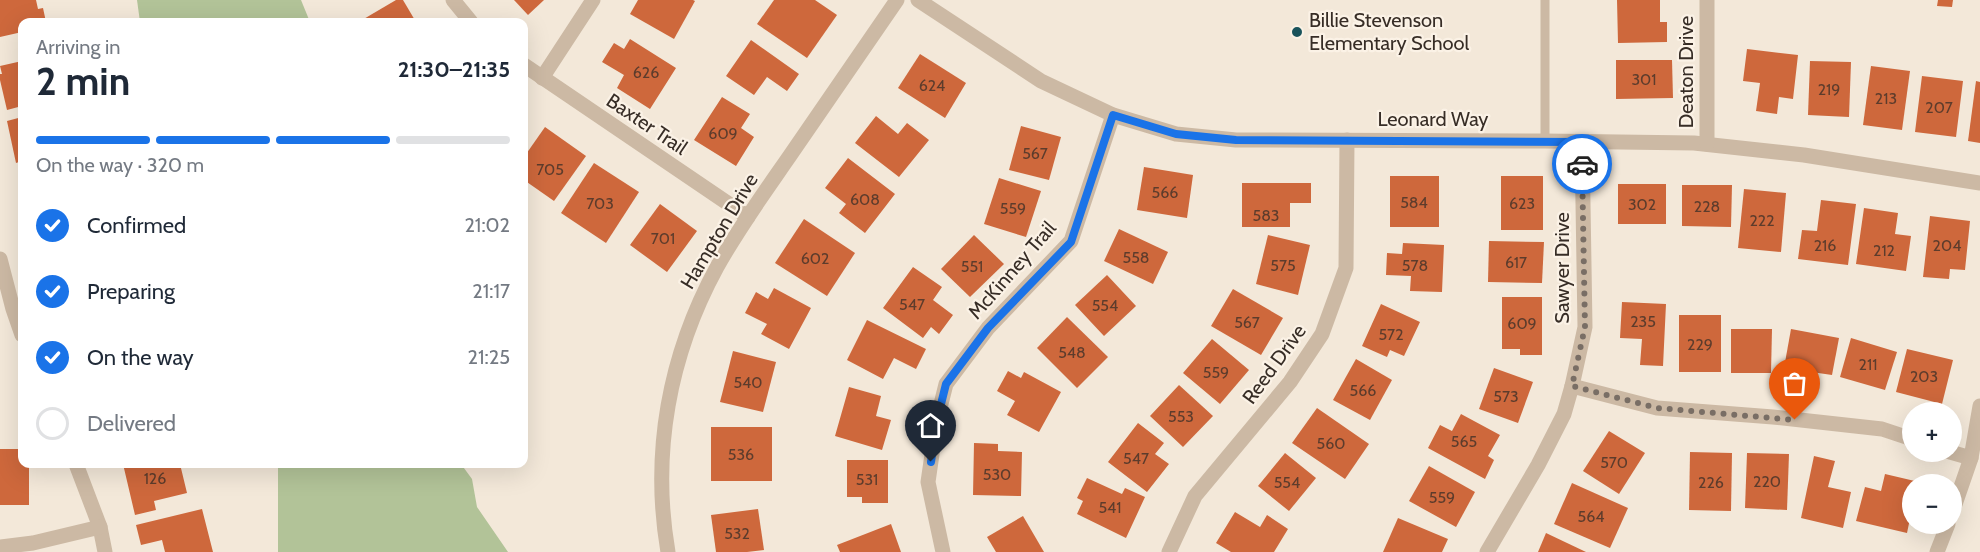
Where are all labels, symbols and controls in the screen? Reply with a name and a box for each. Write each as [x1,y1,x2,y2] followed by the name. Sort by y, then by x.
[1309,8,1470,55] place label: Billie Stevenson Elementary School
[1674,16,1698,128] street label: Deaton Drive
[1290,25,1304,39] marker: Billie Stevenson Elementary School
[36,35,120,59] text: Arriving in
[398,56,510,83] text: 21:30–21:35
[36,57,130,105] text: 2 min
[633,63,659,82] house number: 626
[1631,70,1657,89] house number: 301
[919,76,945,95] house number: 624
[1818,80,1840,99] house number: 219
[602,88,692,160] street label: Baxter Trail
[1875,89,1897,108] house number: 213
[1925,98,1953,117] house number: 207
[1378,107,1488,131] street label: Leonard Way
[708,124,738,143] house number: 609
[1552,134,1612,194] courier
[1022,144,1048,163] house number: 567
[1566,148,1599,181] icon: car
[36,153,204,177] text: On the way · 320 m
[536,160,564,179] house number: 705
[675,169,763,293] street label: Hampton Drive
[1152,183,1178,202] house number: 566
[850,190,880,209] house number: 608
[1400,193,1428,212] house number: 584
[586,194,614,213] house number: 703
[1509,194,1535,213] house number: 623
[1628,195,1656,214] house number: 302
[1694,197,1720,216] house number: 228
[1000,199,1026,218] house number: 559
[1252,206,1280,225] house number: 583
[36,209,69,242] icon: check
[1749,211,1775,230] house number: 222
[87,212,186,239] text: Confirmed
[1550,212,1574,324] street label: Sawyer Drive
[464,213,510,237] text: 21:02
[963,216,1061,324] street label: McKinney Trail
[651,229,675,248] house number: 701
[1814,236,1836,255] house number: 216
[1933,236,1961,255] house number: 204
[1873,241,1895,260] house number: 212
[1122,248,1150,267] house number: 558
[801,249,829,268] house number: 602
[1505,253,1527,272] house number: 617
[1270,256,1296,275] house number: 575
[1402,256,1428,275] house number: 578
[961,257,983,276] house number: 551
[36,275,69,308] icon: check
[87,278,175,305] text: Preparing
[472,279,510,303] text: 21:17
[899,295,925,314] house number: 547
[1092,296,1118,315] house number: 554
[1630,312,1656,331] house number: 235
[1234,313,1260,332] house number: 567
[1507,314,1537,333] house number: 609
[1237,319,1311,409] street label: Reed Drive
[1378,325,1404,344] house number: 572
[1687,335,1713,354] house number: 229
[36,341,69,374] icon: check
[1058,343,1086,362] house number: 548
[87,344,194,371] text: On the way
[468,345,510,369] text: 21:25
[1859,355,1877,374] house number: 211
[1769,358,1820,420] pin
[1203,363,1229,382] house number: 559
[1778,367,1811,400] icon: bag
[1910,367,1938,386] house number: 203
[733,373,763,392] house number: 540
[1350,381,1376,400] house number: 566
[1493,387,1519,406] house number: 573
[905,400,956,462] pin
[1902,402,1962,534] map controls
[1902,402,1962,462] button: +
[1168,407,1194,426] house number: 553
[914,409,947,442] icon: home
[87,410,176,437] text: Delivered
[1451,432,1477,451] house number: 565
[1317,434,1345,453] house number: 560
[728,445,754,464] house number: 536
[1123,449,1149,468] house number: 547
[1600,453,1628,472] house number: 570
[983,465,1011,484] house number: 530
[144,469,166,488] house number: 126
[856,470,878,489] house number: 531
[1753,472,1781,491] house number: 220
[1274,473,1300,492] house number: 554
[1698,473,1724,492] house number: 226
[1902,474,1962,534] button: −
[1429,488,1455,507] house number: 559
[1098,498,1122,517] house number: 541
[1578,507,1605,526] house number: 564
[724,524,750,543] house number: 532

